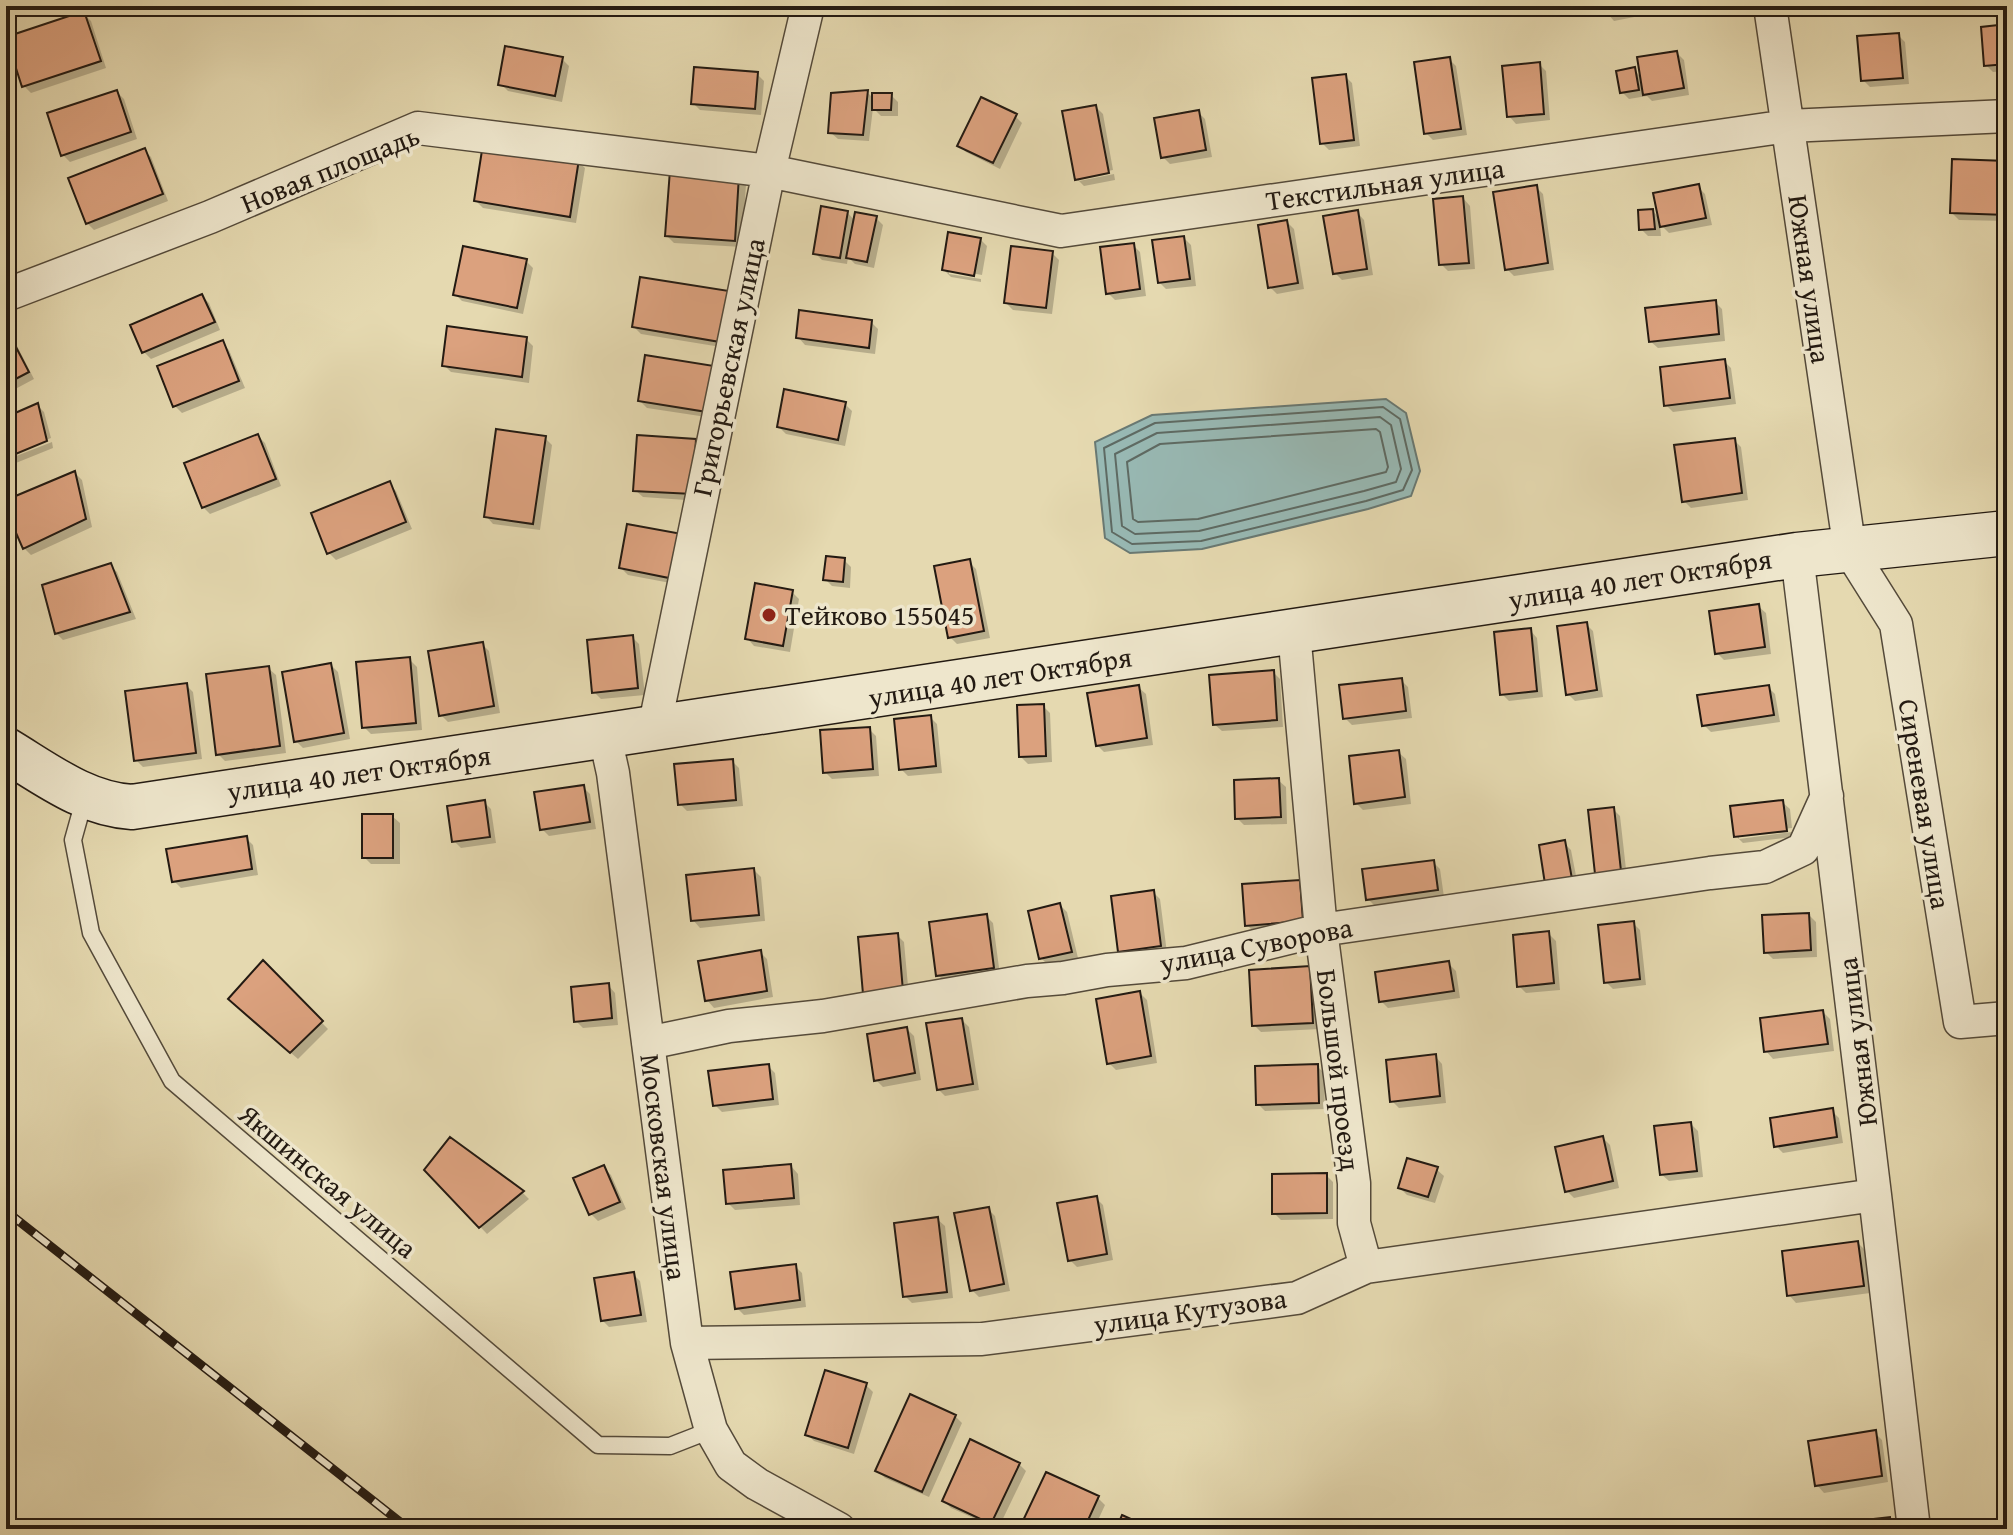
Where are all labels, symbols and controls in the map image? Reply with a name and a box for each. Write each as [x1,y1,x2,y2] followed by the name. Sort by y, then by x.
[234,114,425,223] street label: Новая площадь
[1263,146,1507,221] street label: Текстильная улица
[1778,192,1843,367] street label: Южная улица
[680,233,775,500] street label: Григорьевская улица
[1504,537,1775,620] street label: улица 40 лет Октября
[785,594,974,635] place label: Тейково 155045
[760,606,778,624] marker: Тейково 155045
[864,635,1135,718] street label: улица 40 лет Октября
[1889,696,1962,913] street label: Сиреневая улица
[223,734,494,811] street label: улица 40 лет Октября
[1155,906,1356,983] street label: улица Суворова
[1826,955,1887,1129] street label: Южная улица
[1307,967,1372,1173] street label: Большой проезд
[630,1051,699,1283] street label: Московская улица
[230,1093,427,1268] street label: Якшинская улица
[1090,1277,1290,1344] street label: улица Кутузова

